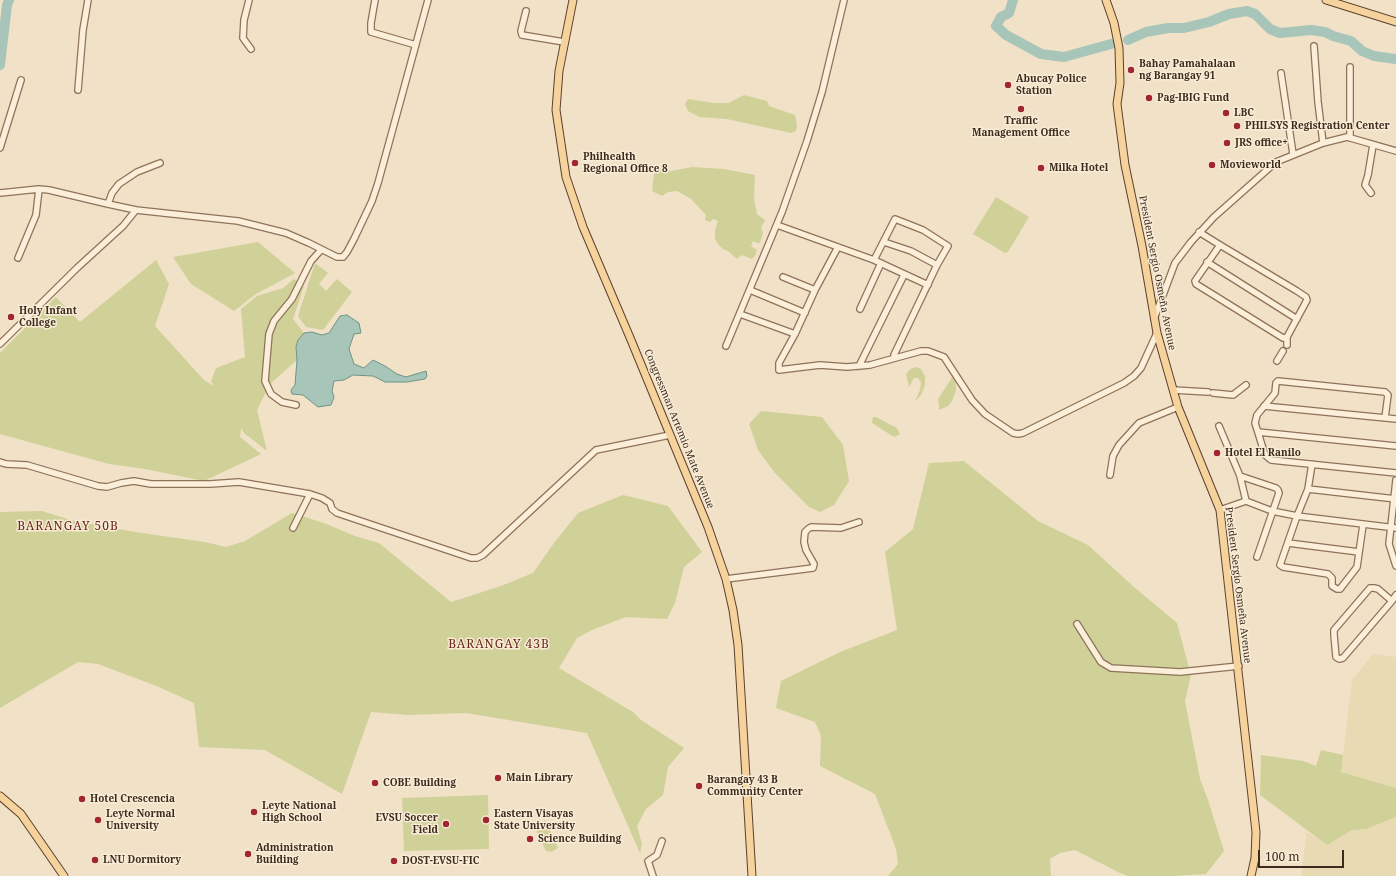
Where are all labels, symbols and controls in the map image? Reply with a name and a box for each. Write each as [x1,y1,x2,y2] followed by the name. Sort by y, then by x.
[1139,58,1236,82] place label: Bahay Pamahalaan ng Barangay 91
[1126,65,1136,75] marker: Bahay Pamahalaan ng Barangay 91
[1016,73,1087,96] place label: Abucay Police Station
[1003,80,1013,90] marker: Abucay Police Station
[1157,92,1229,104] place label: Pag-IBIG Fund
[1144,93,1154,103] marker: Pag-IBIG Fund
[1016,104,1026,114] marker: Traffic Management Office
[1234,107,1254,119] place label: LBC
[1221,108,1231,118] marker: LBC
[972,115,1070,138] place label: Traffic Management Office
[1245,120,1390,132] place label: PHILSYS Registration Center
[1232,121,1242,131] marker: PHILSYS Registration Center
[1235,137,1288,149] place label: JRS office+
[1222,138,1232,148] marker: JRS office+
[583,151,668,174] place label: Philhealth Regional Office 8
[570,158,580,168] marker: Philhealth Regional Office 8
[1220,159,1281,171] place label: Movieworld
[1207,160,1217,170] marker: Movieworld
[1049,162,1108,174] place label: Milka Hotel
[1036,163,1046,173] marker: Milka Hotel
[1136,195,1178,351] street label: President Sergio Osmeña Avenue
[19,305,77,328] place label: Holy Infant College
[6,312,16,322] marker: Holy Infant College
[641,348,717,510] street label: Congressman Artemio Mate Avenue
[1225,447,1301,459] place label: Hotel El Ranilo
[1212,448,1222,458] marker: Hotel El Ranilo
[1222,506,1254,664] street label: President Sergio Osmeña Avenue
[17,520,119,534] district label: BARANGAY 50B
[448,638,550,652] district label: BARANGAY 43B
[506,772,573,784] place label: Main Library
[493,773,503,783] marker: Main Library
[707,774,803,798] place label: Barangay 43 B Community Center
[383,777,456,789] place label: COBE Building
[370,778,380,788] marker: COBE Building
[694,781,704,791] marker: Barangay 43 B Community Center
[90,793,175,805] place label: Hotel Crescencia
[77,794,87,804] marker: Hotel Crescencia
[262,800,336,824] place label: Leyte National High School
[249,807,259,817] marker: Leyte National High School
[106,808,175,832] place label: Leyte Normal University
[494,808,575,832] place label: Eastern Visayas State University
[375,812,438,836] place label: EVSU Soccer Field
[93,815,103,825] marker: Leyte Normal University
[481,815,491,825] marker: Eastern Visayas State University
[441,819,451,829] marker: EVSU Soccer Field
[538,833,621,845] place label: Science Building
[525,834,535,844] marker: Science Building
[256,842,334,866] place label: Administration Building
[1260,842,1346,868] scale bar
[1265,848,1300,865] text: 100 m
[243,849,253,859] marker: Administration Building
[103,854,181,866] place label: LNU Dormitory
[90,855,100,865] marker: LNU Dormitory
[402,855,479,867] place label: DOST-EVSU-FIC
[389,856,399,866] marker: DOST-EVSU-FIC

